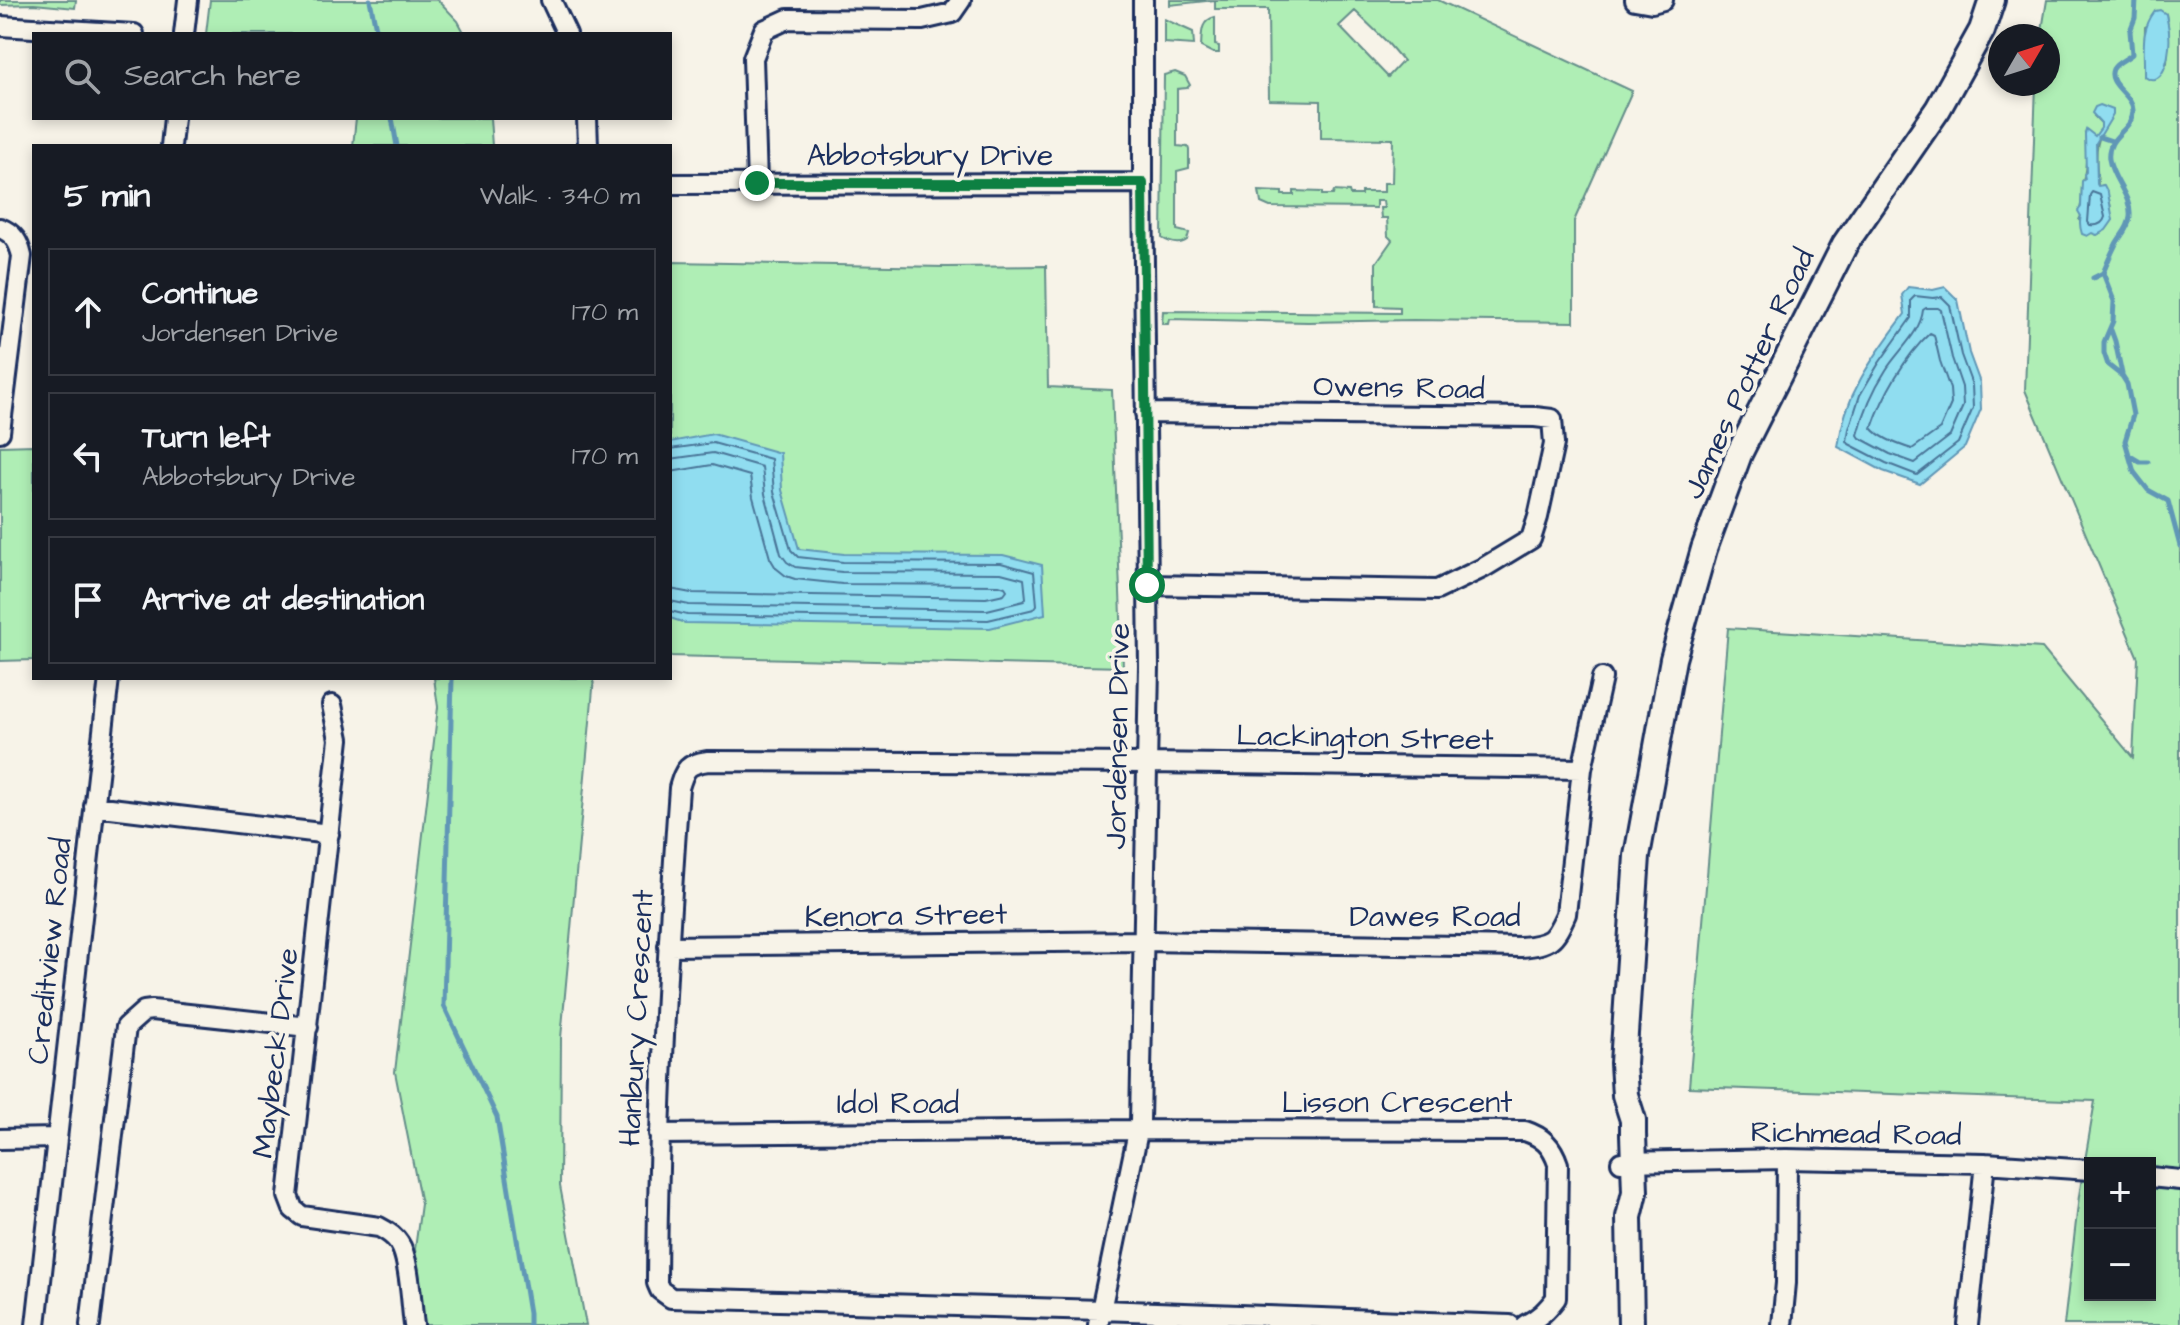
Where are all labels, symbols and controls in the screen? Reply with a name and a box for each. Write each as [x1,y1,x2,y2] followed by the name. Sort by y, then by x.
[1988,24,2060,96] north arrow
[32,32,672,120] search box
[60,54,104,98] icon: search
[124,55,301,97] text: Search here
[807,135,1053,178] street label: Abbotsbury Drive
[739,165,775,201] route end
[64,172,150,220] text: 5 min
[480,178,640,214] text: Walk · 340 m
[1673,242,1825,506] street label: James Potter Road
[142,273,258,315] text: Continue
[66,290,110,334] icon: ahead
[572,294,638,330] text: 170 m
[142,315,338,351] text: Jordensen Drive
[1313,366,1485,410] street label: Owens Road
[142,417,270,459] text: Turn left
[66,434,110,478] icon: left
[572,438,638,474] text: 170 m
[142,459,356,495] text: Abbotsbury Drive
[1129,567,1165,603] route start
[66,578,110,622] icon: arrive
[142,579,424,621] text: Arrive at destination
[1095,622,1141,850] street label: Jordensen Drive
[1236,715,1494,762] street label: Lackington Street
[17,836,83,1066] street label: Creditview Road
[609,889,666,1147] street label: Hanbury Crescent
[804,893,1008,939] street label: Kenora Street
[1349,896,1521,938] street label: Dawes Road
[242,946,311,1161] street label: Maybeck Drive
[1282,1082,1512,1124] street label: Lisson Crescent
[837,1083,959,1125] street label: Idol Road
[1750,1111,1962,1157] street label: Richmead Road
[2084,1157,2156,1301] map controls
[2084,1157,2156,1229] button: +
[2084,1229,2156,1301] button: −

